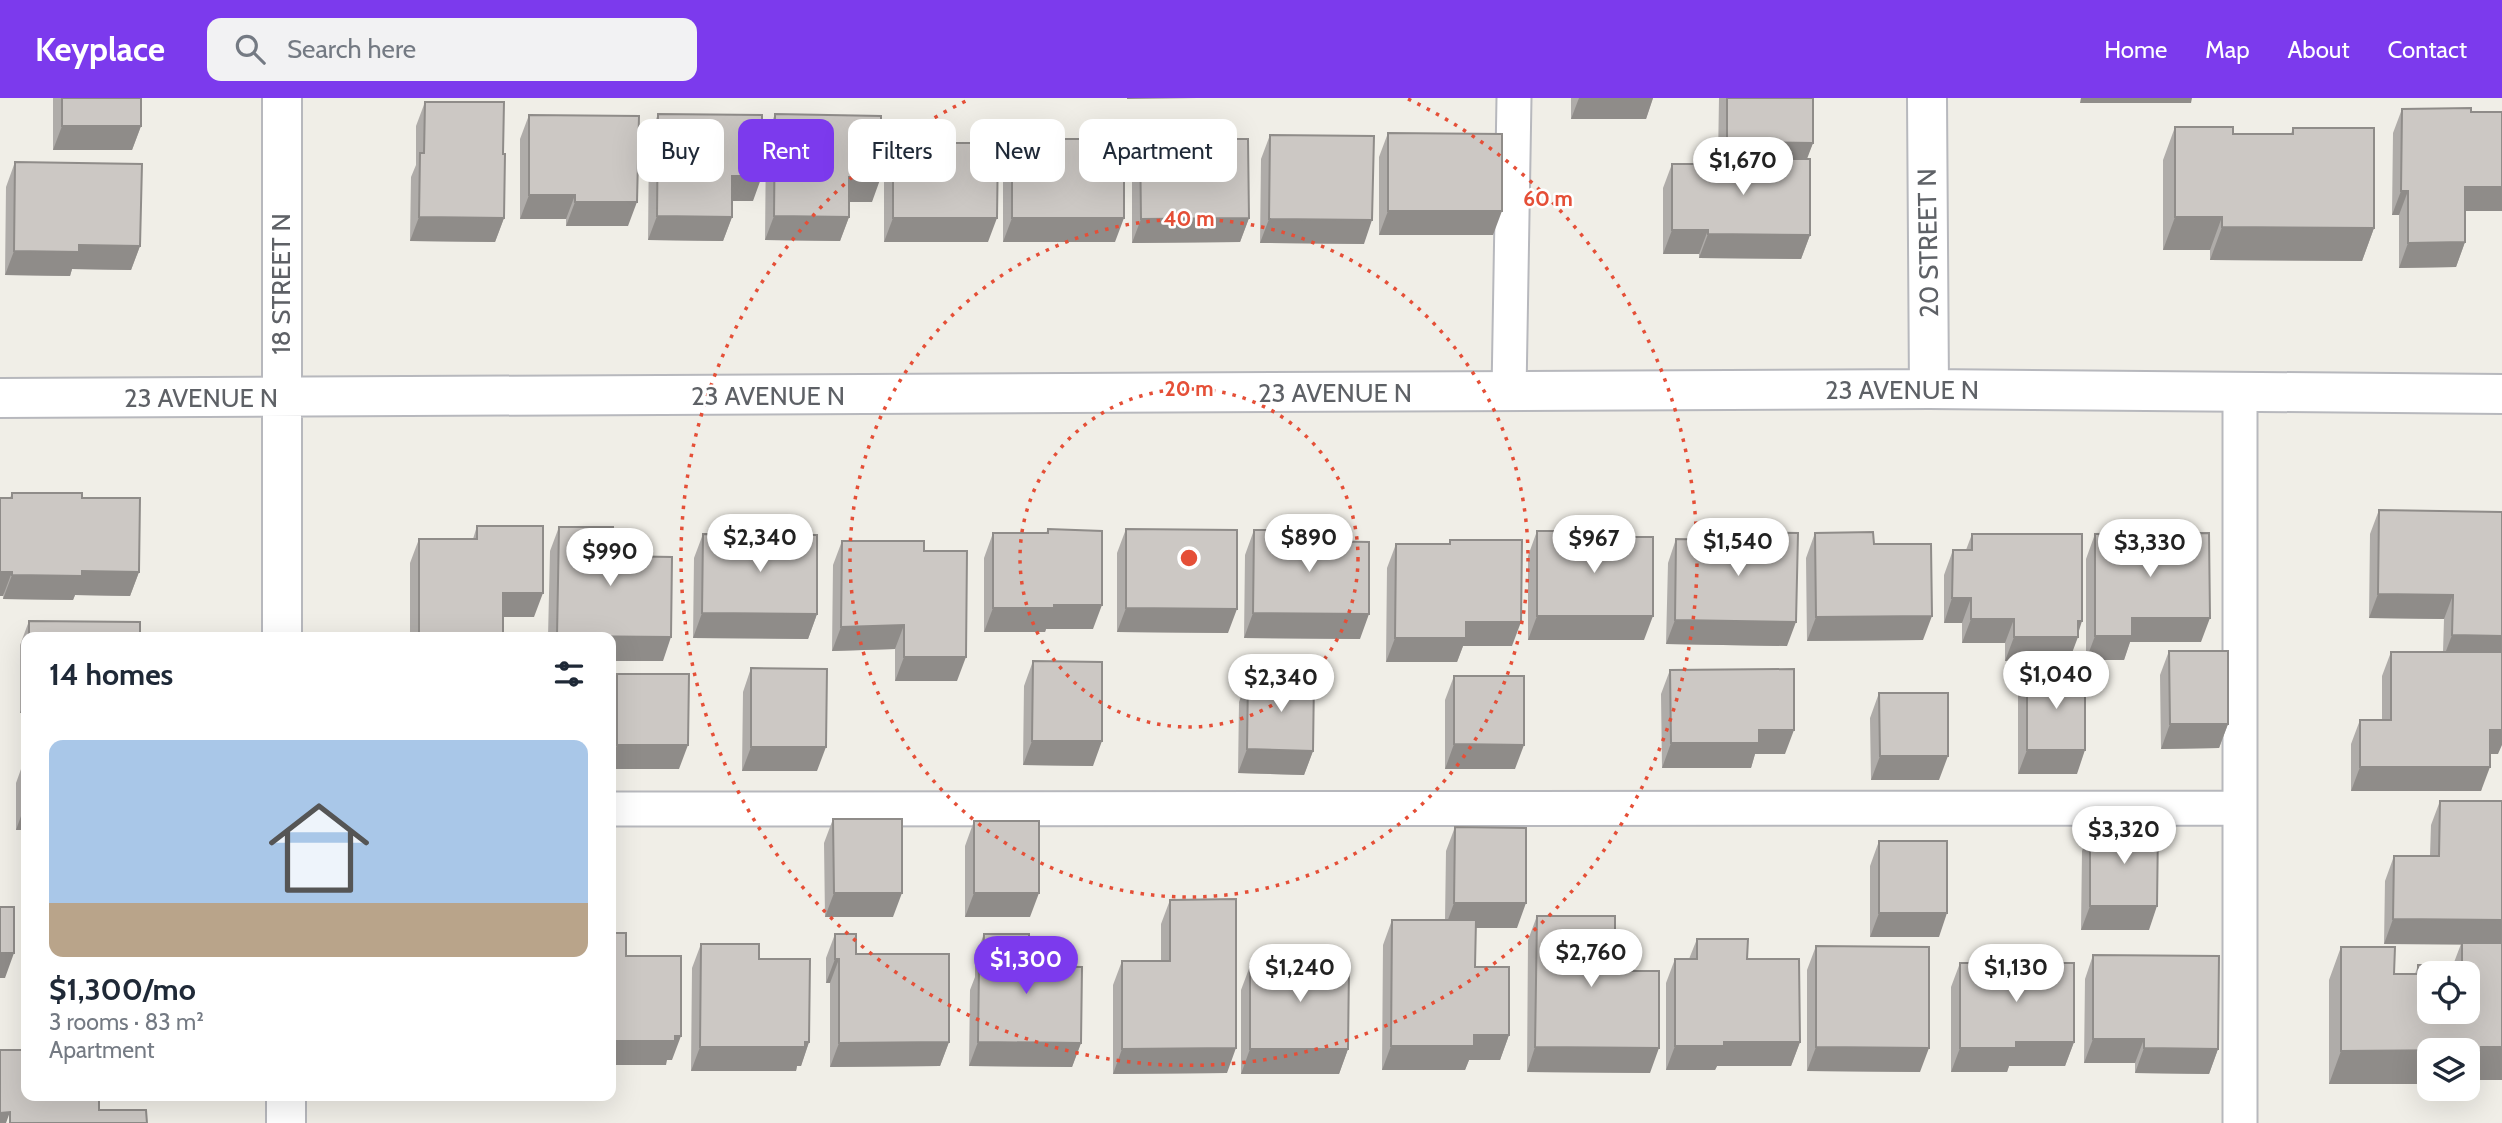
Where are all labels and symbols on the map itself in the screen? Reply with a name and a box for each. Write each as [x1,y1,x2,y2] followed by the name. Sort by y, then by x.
[1686,138,1800,197] pin: $1,670
[1911,168,1945,318] street label: 20 STREET N
[1523,186,1573,211] text: 60 m
[1164,206,1214,231] text: 40 m
[265,213,297,355] street label: 18 STREET N
[1825,374,1979,406] street label: 23 AVENUE N
[1165,376,1213,401] text: 20 m
[1258,377,1412,409] street label: 23 AVENUE N
[691,380,845,412] street label: 23 AVENUE N
[124,382,278,414] street label: 23 AVENUE N
[703,514,817,574] pin: $2,340
[1268,514,1350,574] pin: $890
[1553,516,1635,575] pin: $967
[1681,518,1795,578] pin: $1,540
[2093,519,2207,579] pin: $3,330
[569,528,651,588] pin: $990
[1177,546,1201,570] centre of rings
[1999,652,2113,711] pin: $1,040
[1224,654,1338,714] pin: $2,340
[2067,806,2181,866] pin: $3,320
[1534,930,1648,989] pin: $2,760
[969,936,1083,996] pin: $1,300
[1243,944,1357,1004] pin: $1,240
[1959,944,2073,1004] pin: $1,130

